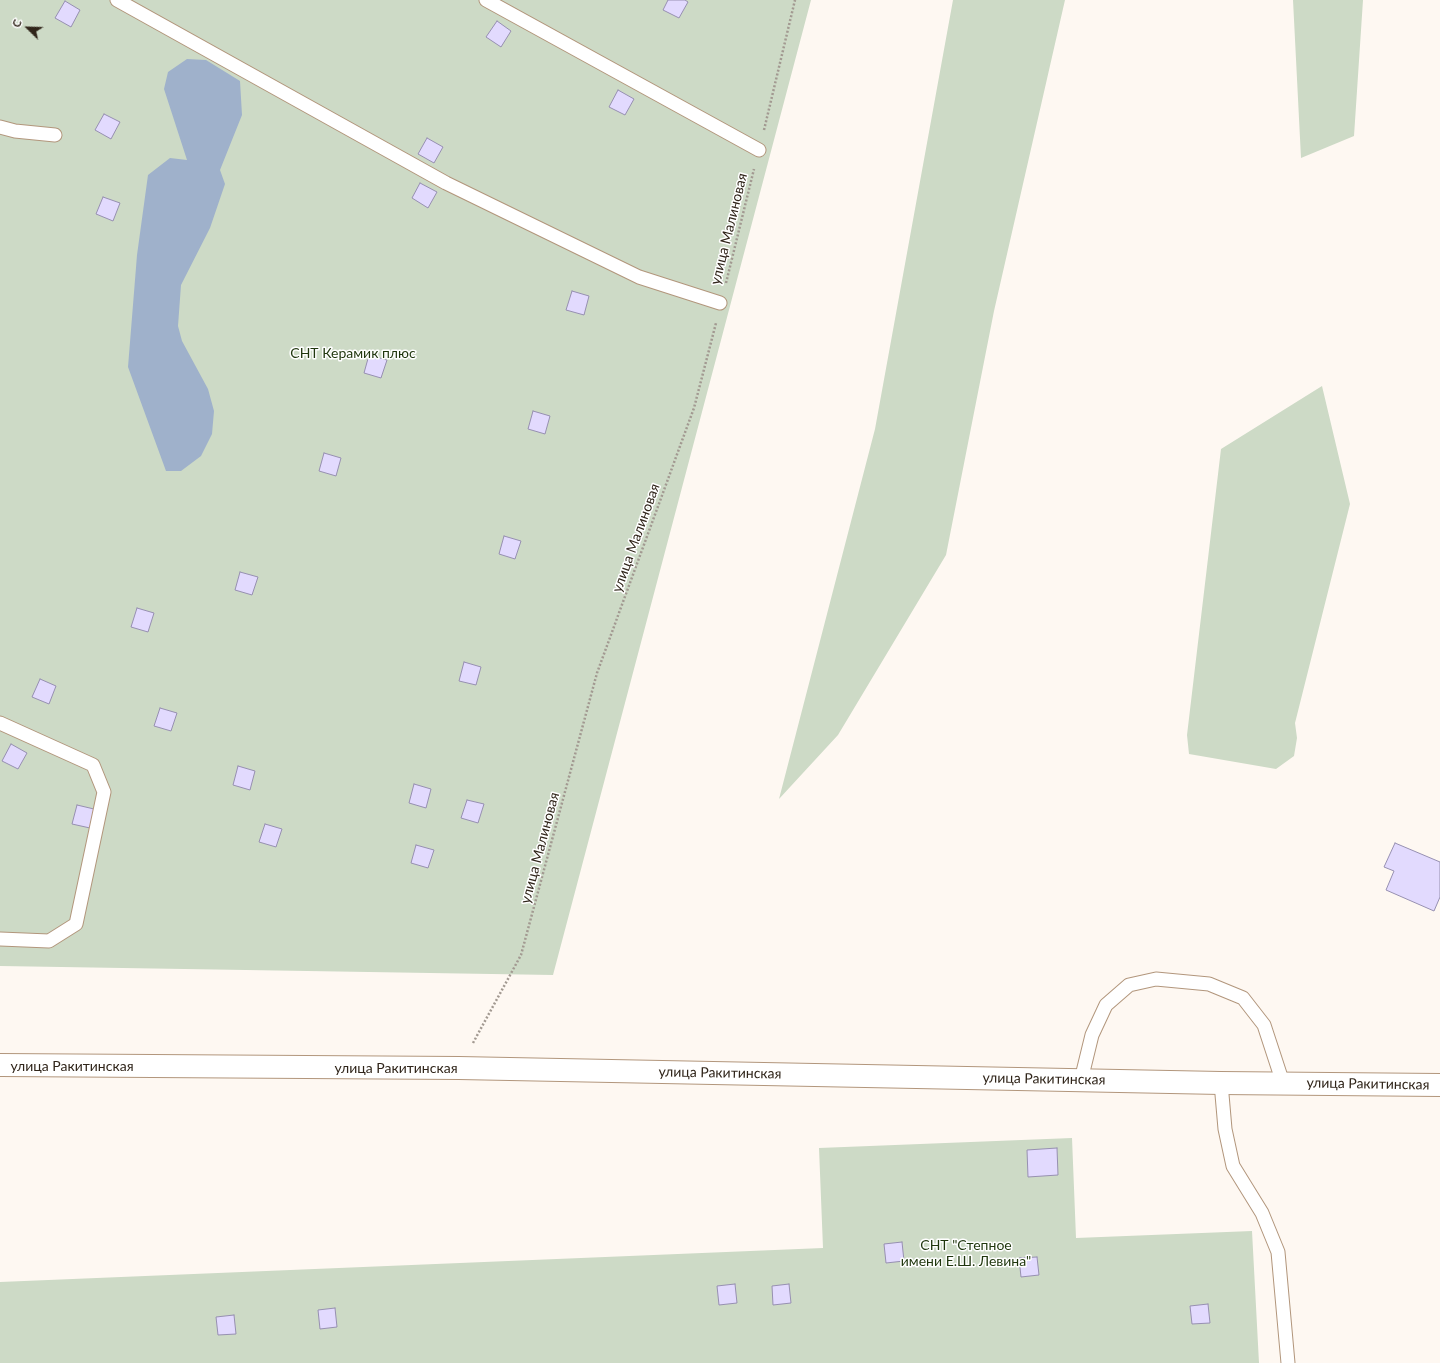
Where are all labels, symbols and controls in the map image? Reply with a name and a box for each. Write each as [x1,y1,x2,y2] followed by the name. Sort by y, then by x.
[8,8,48,48] north arrow
[9,17,24,29] text: С
[707,171,751,287] street label: улица Малиновая
[290,345,416,361] park label: СНТ Керамик плюс
[609,481,663,595] street label: улица Малиновая
[517,791,563,905] street label: улица Малиновая
[10,1058,134,1074] street label: улица Ракитинская
[334,1060,458,1076] street label: улица Ракитинская
[658,1064,782,1082] street label: улица Ракитинская
[982,1070,1106,1088] street label: улица Ракитинская
[1306,1075,1430,1093] street label: улица Ракитинская
[901,1237,1031,1270] park label: СНТ "Степное имени Е.Ш. Левина"

